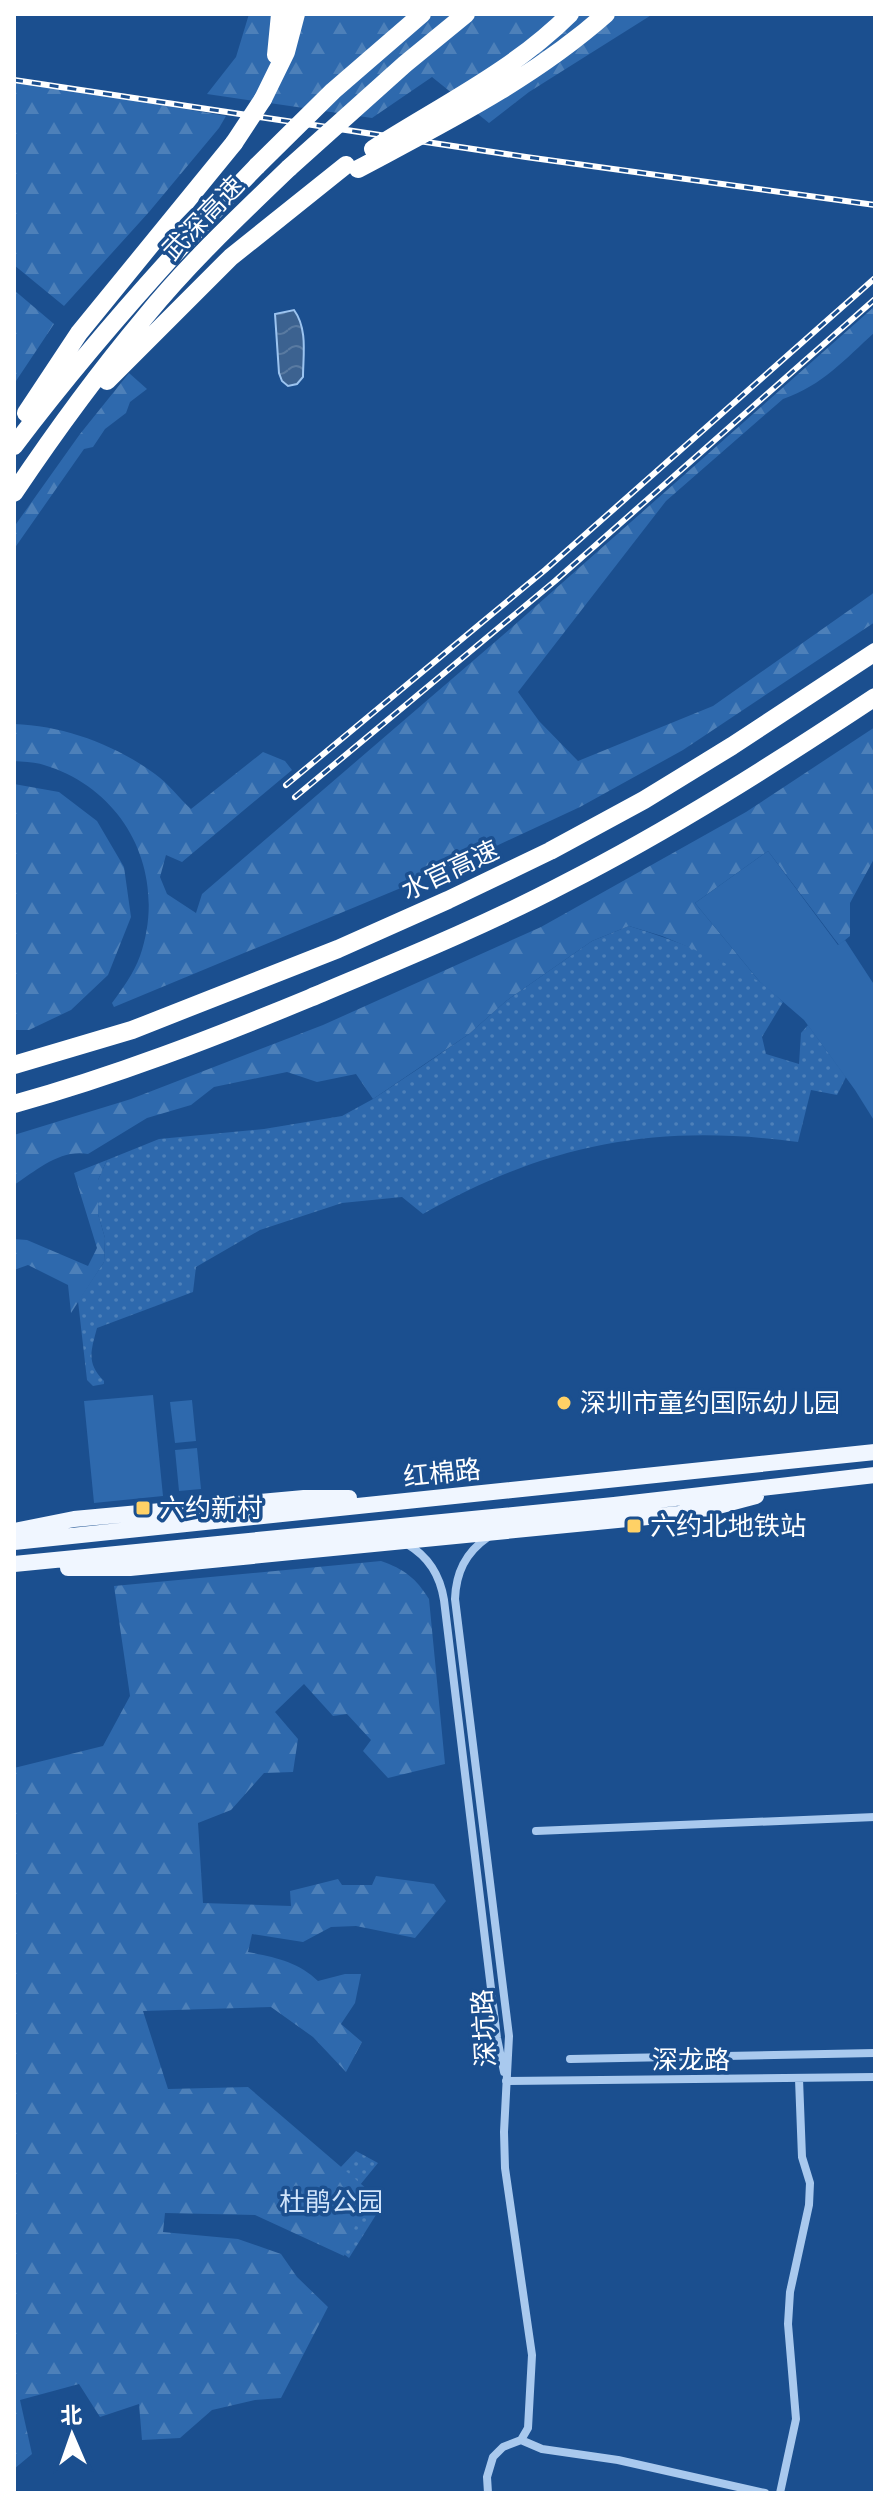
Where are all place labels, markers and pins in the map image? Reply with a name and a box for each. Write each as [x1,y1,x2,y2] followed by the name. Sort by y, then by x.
[580,1388,840,1418] place label: 深圳市童约国际幼儿园
[555,1394,573,1412] marker: 深圳市童约国际幼儿园
[159,1493,263,1523] place label: 六约新村
[134,1499,152,1517] marker: 六约新村
[650,1511,806,1541] place label: 六约北地铁站
[625,1517,643,1535] marker: 六约北地铁站

